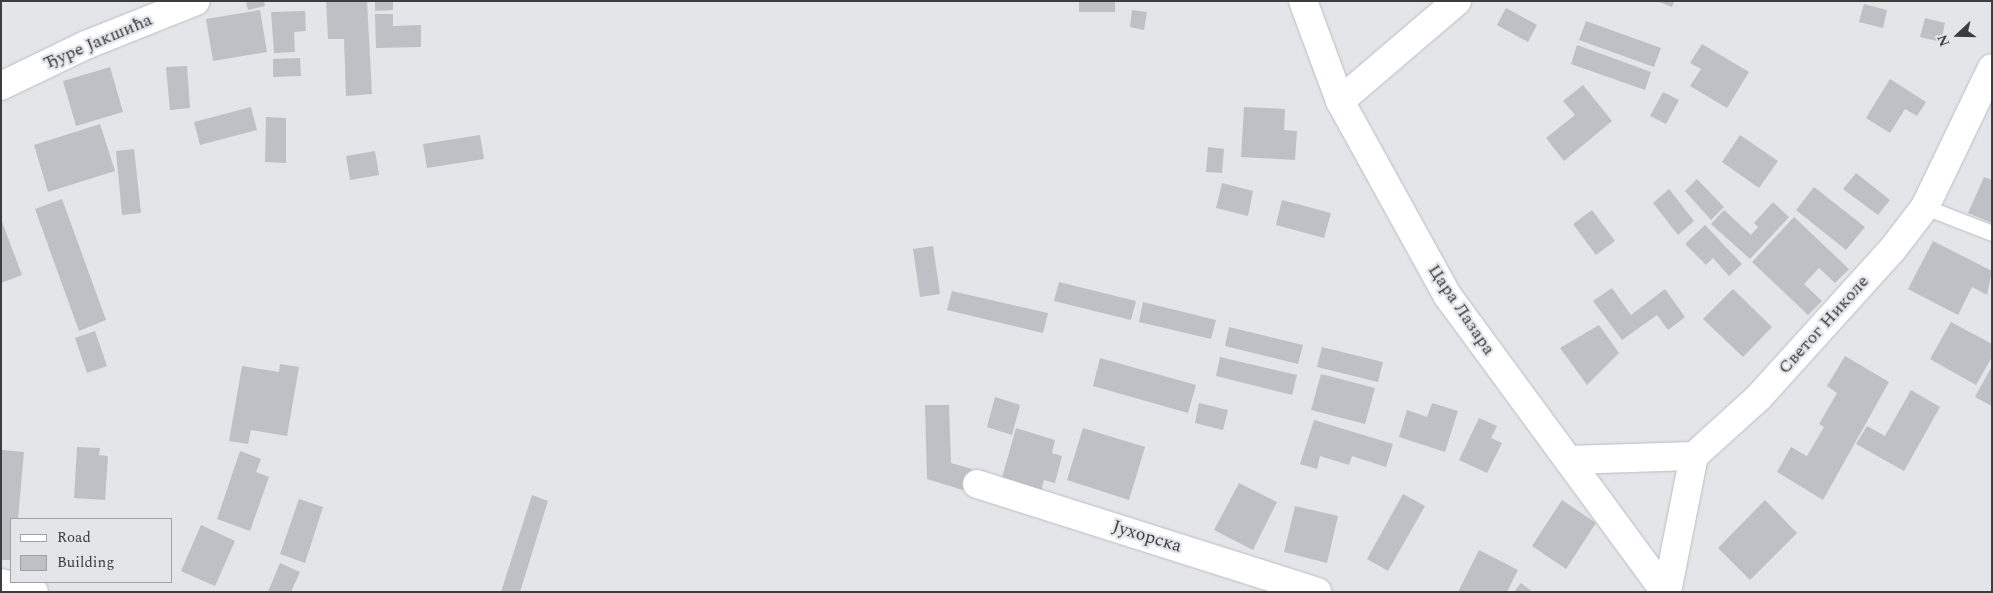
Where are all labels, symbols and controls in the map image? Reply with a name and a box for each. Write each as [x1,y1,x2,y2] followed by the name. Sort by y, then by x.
[40,9,156,75] street label: Ђуре Јакшића
[1933,10,1983,60] north arrow
[1932,31,1955,50] text: N
[1423,261,1499,359] street label: Цара Лазара
[1774,271,1874,379] street label: Светог Николе
[1110,516,1184,558] street label: Јухорска
[10,518,172,583] legend
[57,526,91,549] text: Road
[57,551,114,574] text: Building

